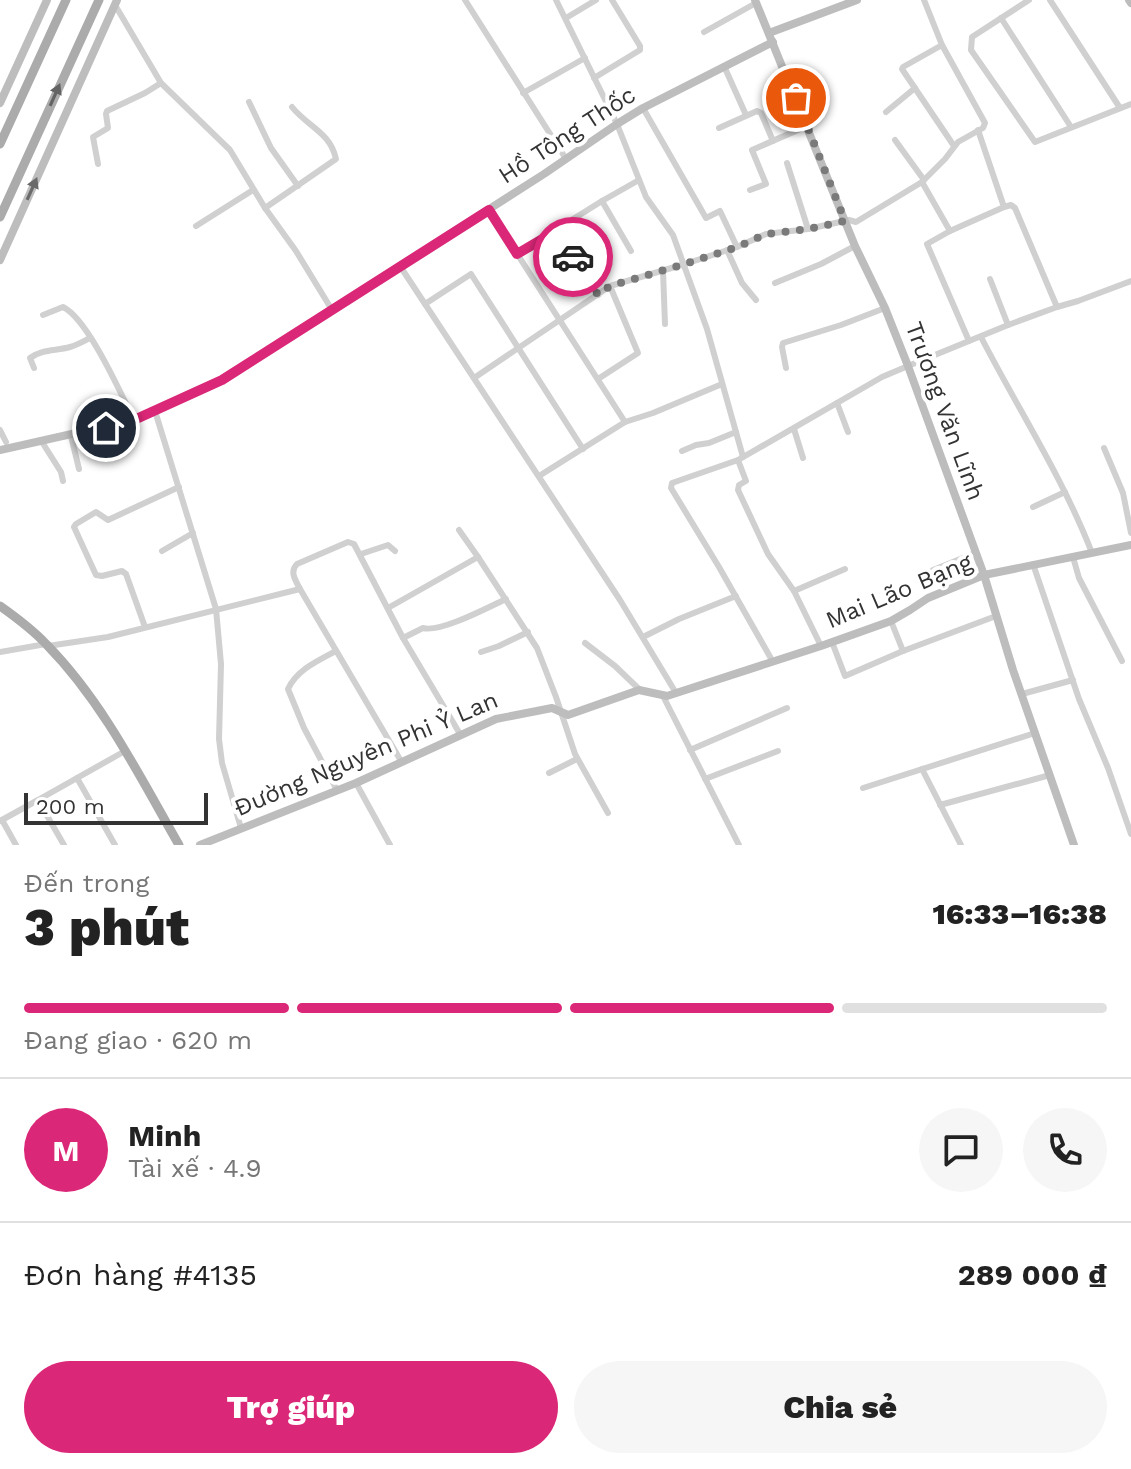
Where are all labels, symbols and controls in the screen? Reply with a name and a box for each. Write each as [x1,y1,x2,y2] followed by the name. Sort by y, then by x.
[762,64,830,132] pin
[774,76,818,120] icon: bag
[493,80,641,190] street label: Hồ Tông Thốc
[49,83,62,107] one-way arrow
[25,177,39,201] one-way arrow
[533,217,613,297] courier
[551,235,595,279] icon: car
[900,318,990,504] street label: Trương Văn Lĩnh
[72,394,140,462] pin
[84,406,128,450] icon: home
[822,548,976,634] street label: Mai Lão Bạng
[230,686,502,822] street label: Đường Nguyên Phi Ỷ Lan
[24,789,208,825] scale bar
[36,794,105,819] text: 200 m
[24,868,149,898] text: Đến trong
[932,896,1107,931] text: 16:33–16:38
[24,897,189,958] text: 3 phút
[24,1025,252,1055] text: Đang giao · 620 m
[919,1108,1003,1192] button: chat
[1023,1108,1107,1192] button: phone
[128,1118,201,1153] text: Minh
[52,1133,80,1168] text: M
[128,1153,262,1183] text: Tài xế · 4.9
[24,1257,257,1292] text: Đơn hàng #4135
[958,1257,1107,1292] text: 289 000 ₫
[24,1361,558,1453] button: Trợ giúp
[574,1361,1107,1453] button: Chia sẻ

